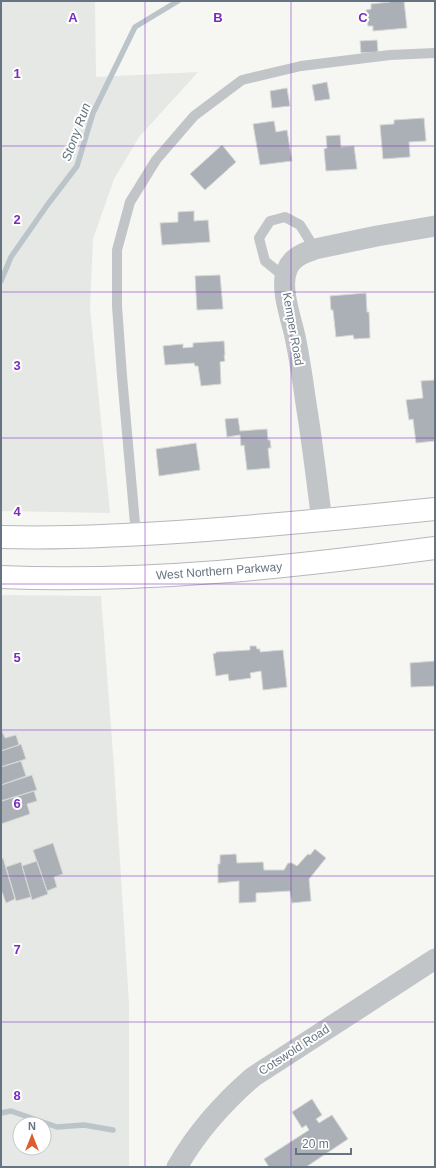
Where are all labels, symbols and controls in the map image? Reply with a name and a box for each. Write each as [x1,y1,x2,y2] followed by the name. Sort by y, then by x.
[68,10,78,25] text: A
[213,10,223,25] text: B
[358,10,368,25] text: C
[13,66,21,81] text: 1
[59,101,93,163] water label: Stony Run
[13,212,21,227] text: 2
[280,291,306,367] street label: Kemper Road
[13,358,21,373] text: 3
[13,504,21,519] text: 4
[155,560,283,582] street label: West Northern Parkway
[13,650,21,665] text: 5
[13,796,21,811] text: 6
[13,942,21,957] text: 7
[256,1022,332,1078] street label: Cotswold Road
[13,1088,21,1103] text: 8
[12,1116,52,1156] north arrow
[28,1120,36,1132] text: N
[296,1130,351,1156] scale bar
[302,1137,329,1151] text: 20 m

